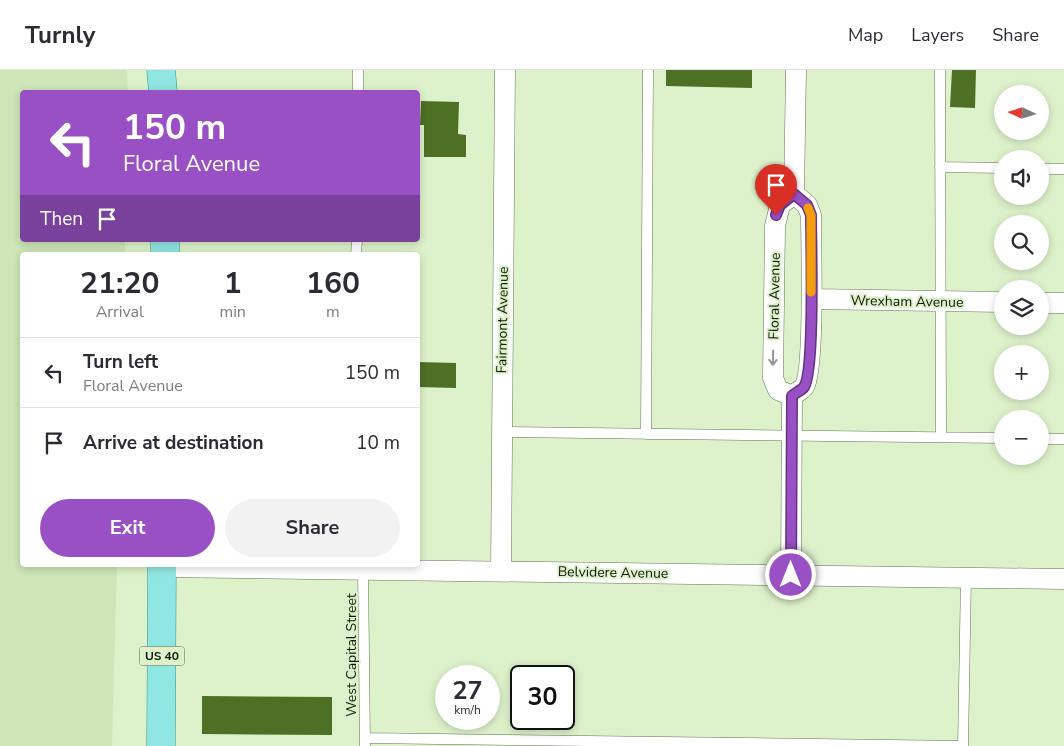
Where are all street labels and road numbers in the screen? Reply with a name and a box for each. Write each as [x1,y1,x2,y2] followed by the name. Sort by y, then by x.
[764,252,785,340] street label: Floral Avenue
[492,266,513,374] street label: Fairmont Avenue
[850,291,964,312] street label: Wrexham Avenue
[558,562,668,583] street label: Belvidere Avenue
[342,593,361,717] street label: West Capital Street
[140,646,184,666] road number: US 40

